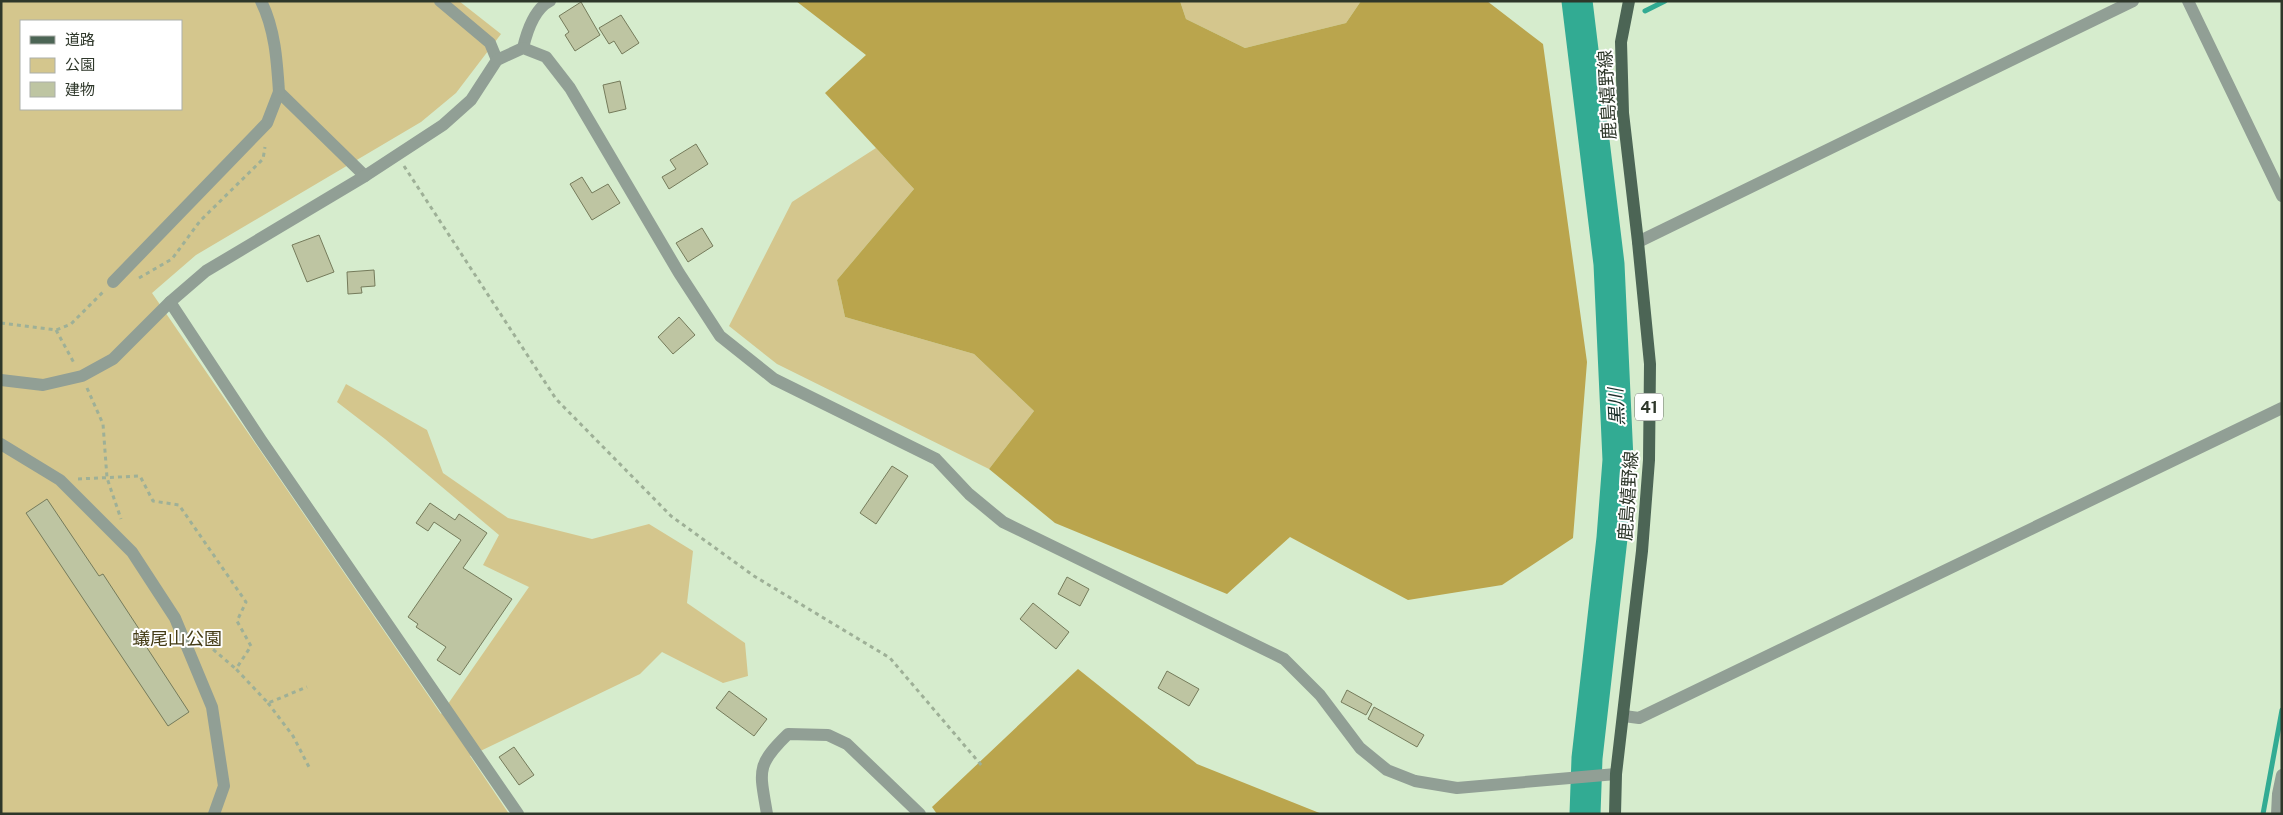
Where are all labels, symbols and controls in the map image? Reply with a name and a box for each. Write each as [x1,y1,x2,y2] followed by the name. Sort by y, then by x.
[20,20,182,110] legend
[65,31,95,48] text: 道路
[1594,50,1620,140] street label: 鹿島嬉野線
[65,56,95,73] text: 公園
[65,81,95,98] text: 建物
[1604,385,1628,427] water label: 黒川
[1635,394,1663,421] road number: 41
[1614,450,1642,542] street label: 鹿島嬉野線
[132,628,222,649] park label: 蟻尾山公園

